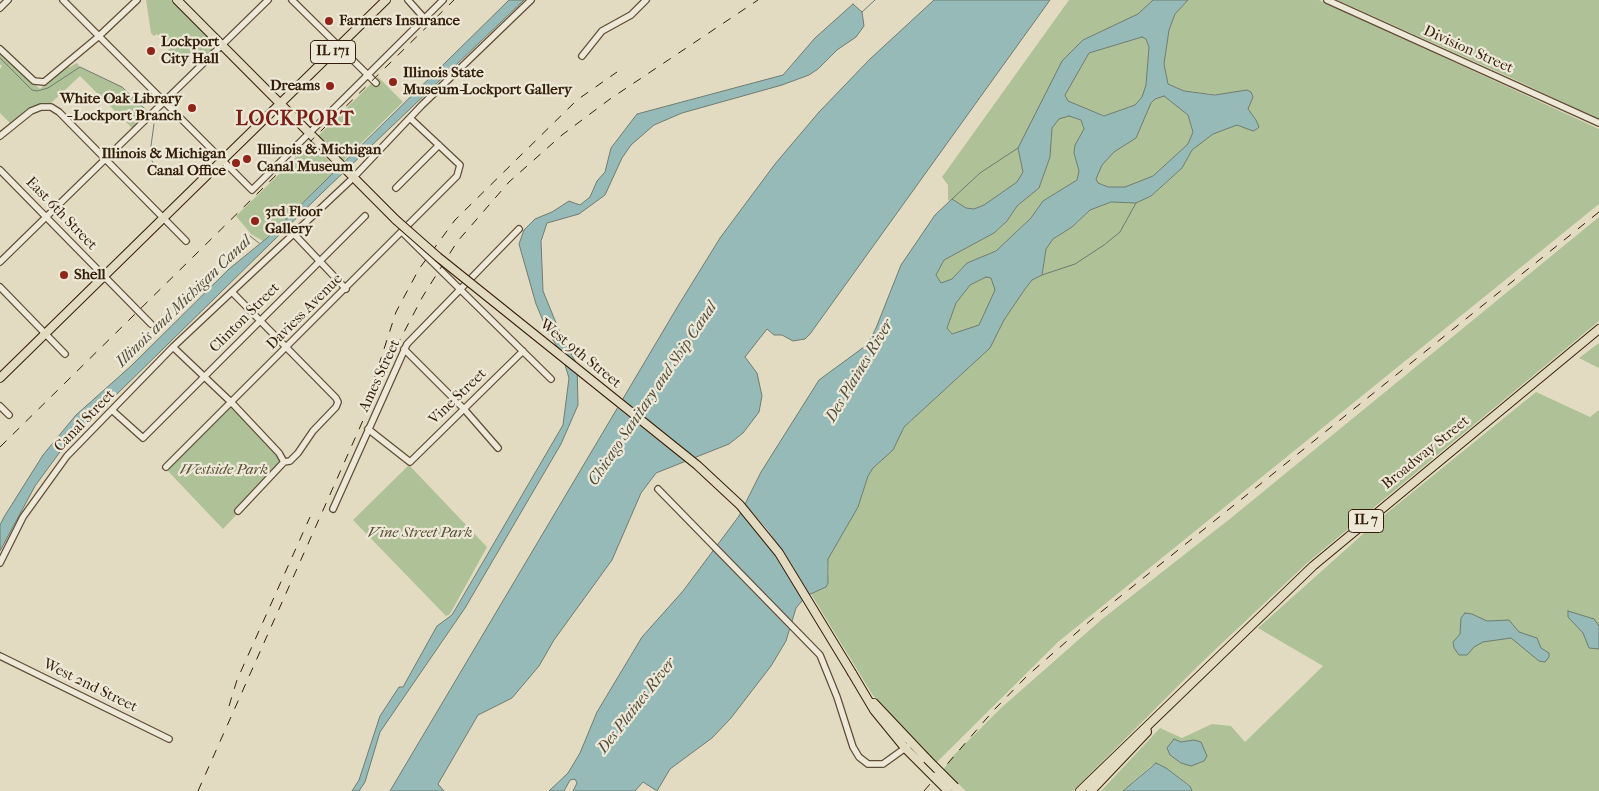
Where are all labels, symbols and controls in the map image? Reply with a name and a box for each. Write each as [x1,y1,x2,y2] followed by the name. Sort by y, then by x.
[339,12,460,30] place label: Farmers Insurance
[323,15,335,27] marker: Farmers Insurance
[1420,22,1516,78] street label: Division Street
[161,33,219,68] place label: Lockport City Hall
[310,41,356,64] road number: IL 171
[145,45,157,57] marker: Lockport City Hall
[403,64,572,99] place label: Illinois State Museum-Lockport Gallery
[387,76,399,88] marker: Illinois State Museum-Lockport Gallery
[270,77,320,95] place label: Dreams
[324,80,336,92] marker: Dreams
[60,90,182,125] place label: White Oak Library - Lockport Branch
[186,102,198,114] marker: White Oak Library - Lockport Branch
[235,108,355,132] district label: LOCKPORT
[257,141,381,176] place label: Illinois & Michigan Canal Museum
[102,145,226,180] place label: Illinois & Michigan Canal Office
[241,153,253,165] marker: Illinois & Michigan Canal Museum
[230,157,242,169] marker: Illinois & Michigan Canal Office
[22,174,100,254] street label: East 6th Street
[265,203,322,238] place label: 3rd Floor Gallery
[249,215,261,227] marker: 3rd Floor Gallery
[112,232,256,372] water label: Illinois and Michigan Canal
[74,266,106,284] place label: Shell
[58,269,70,281] marker: Shell
[263,270,347,354] street label: Daviess Avenue
[206,279,284,357] street label: Clinton Street
[584,299,722,489] water label: Chicago Sanitary and Ship Canal
[536,316,624,392] street label: West 9th Street
[822,316,898,426] water label: Des Plaines River
[355,337,405,415] street label: Ames Street
[425,365,491,429] street label: Vine Street
[51,386,119,456] street label: Canal Street
[1379,412,1473,494] street label: Broadway Street
[180,461,268,479] park label: Westside Park
[1348,510,1384,532] road number: IL 7
[368,524,472,542] park label: Vine Street Park
[594,654,680,758] water label: Des Plaines River
[40,655,140,717] street label: West 2nd Street

